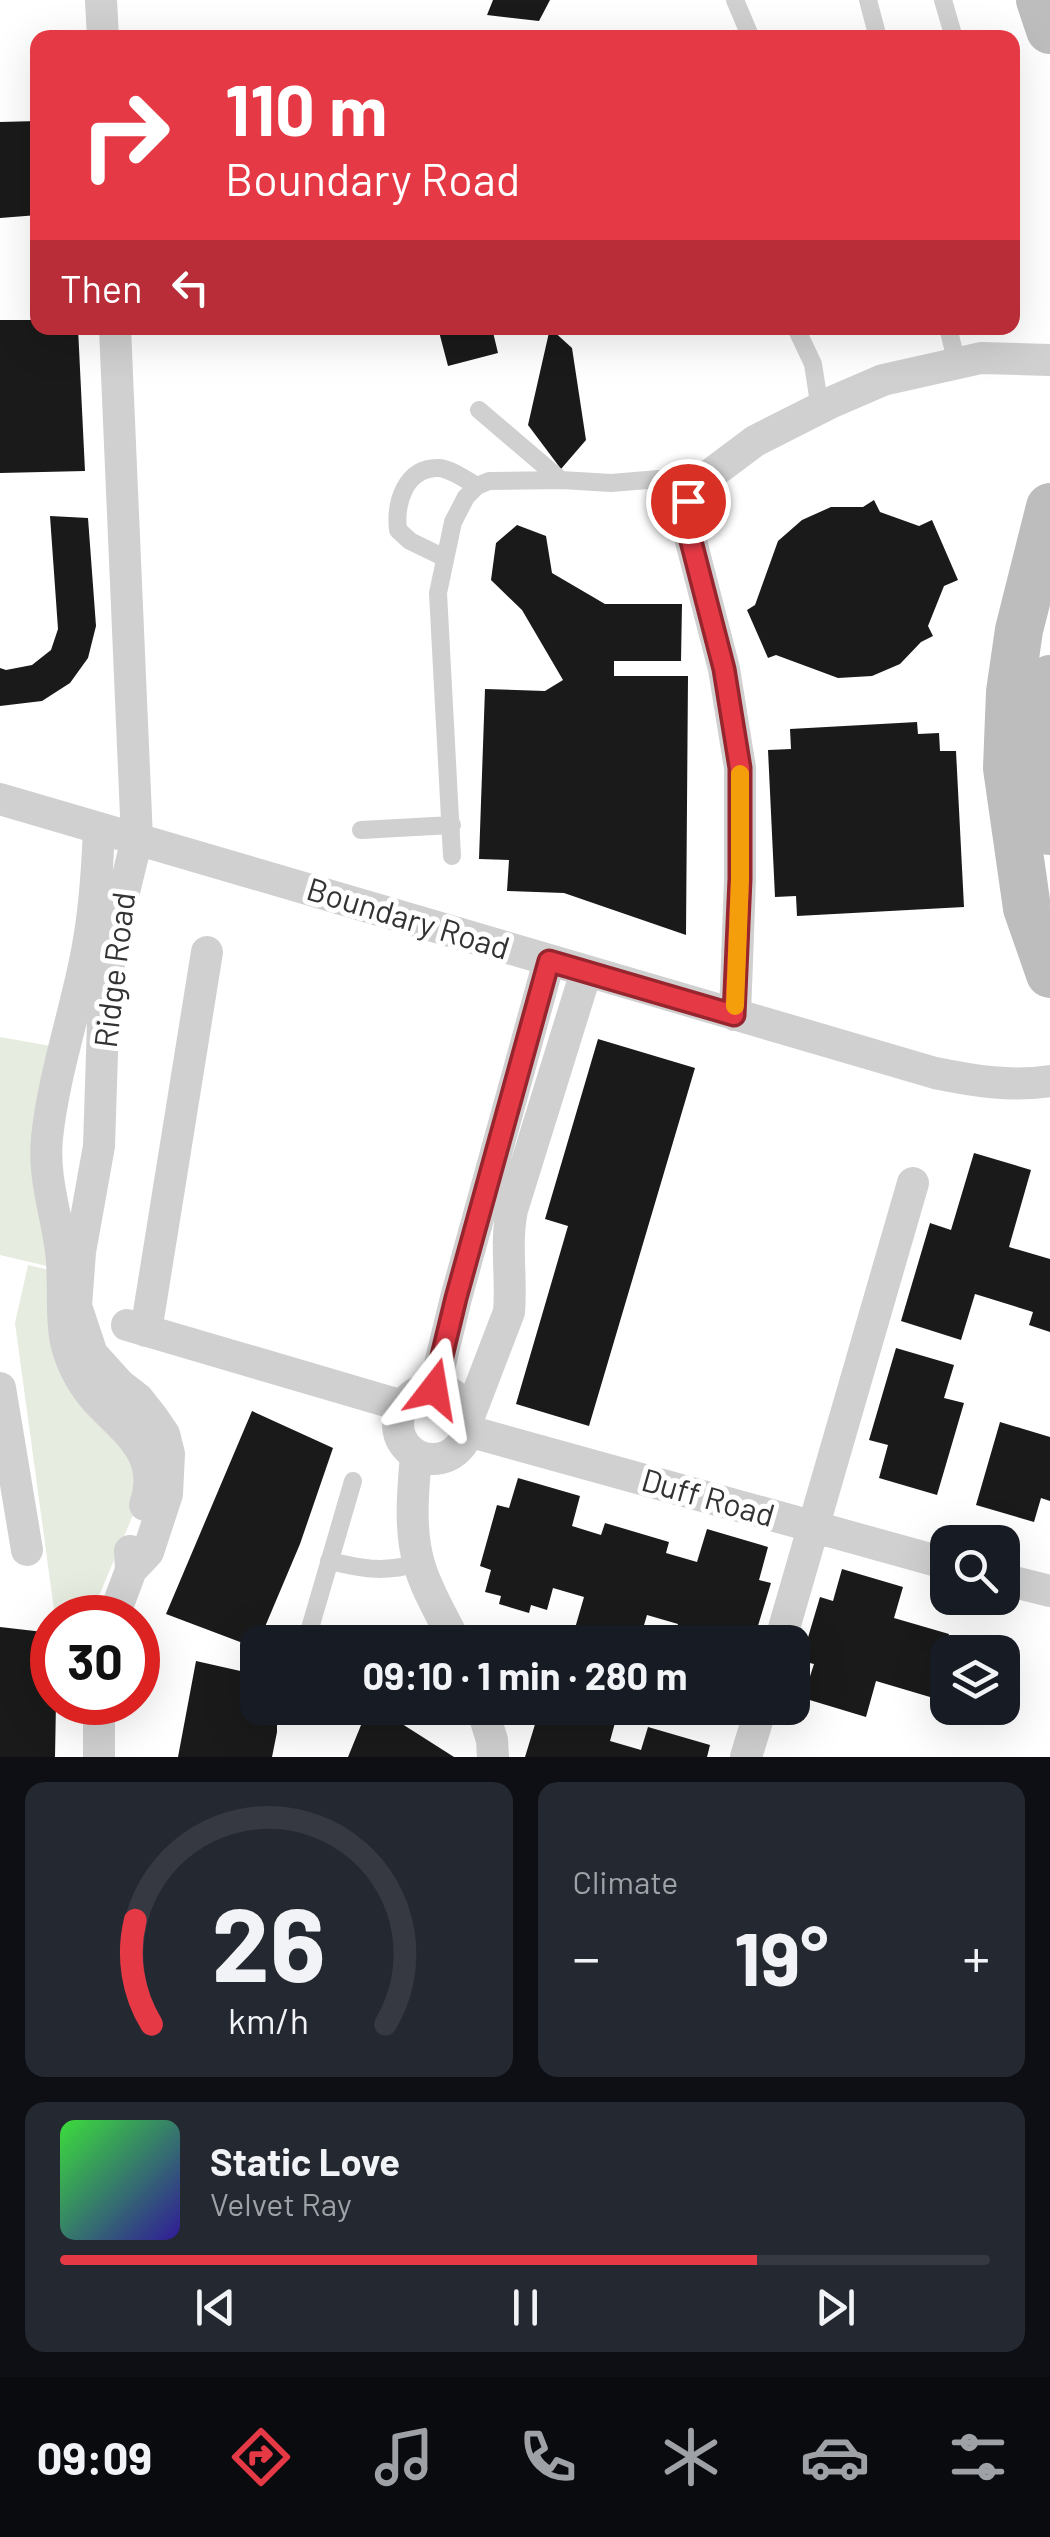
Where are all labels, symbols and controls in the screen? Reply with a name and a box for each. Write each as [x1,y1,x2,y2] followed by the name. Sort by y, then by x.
[225,66,387,150] text: 110 m
[60,70,190,200] icon: right
[225,151,520,205] text: Boundary Road
[163,260,218,315] icon: left
[60,265,143,311] text: Then
[646,459,731,544] pin
[661,474,716,529] icon: arrive
[303,868,515,966] street label: Boundary Road
[85,890,141,1050] street label: Ridge Road
[382,1337,486,1441] position arrow
[638,1459,779,1533] street label: Duff Road
[930,1525,1020,1725] map controls
[930,1525,1020,1615] button: search
[30,1595,160,1725] speed limit sign: 30
[930,1635,1020,1725] button: layers
[362,1652,688,1698] text: 09:10 · 1 min · 280 m
[573,1862,678,1900] text: Climate
[212,1878,326,2003] text: 26
[734,1911,829,2001] text: 19°
[573,1923,600,1989] text: −
[962,1923,990,1989] text: +
[228,1998,309,2041] text: km/h
[210,2138,400,2184] text: Static Love
[210,2184,352,2222] text: Velvet Ray
[188,2280,243,2335] icon: previous
[498,2280,553,2335] icon: pause
[808,2280,863,2335] icon: next
[226,2422,296,2492] icon: directions
[369,2422,439,2492] icon: music
[513,2422,583,2492] icon: phone
[656,2422,726,2492] icon: climate
[800,2422,870,2492] icon: car
[943,2422,1013,2492] icon: filters
[37,2430,152,2484] text: 09:09

